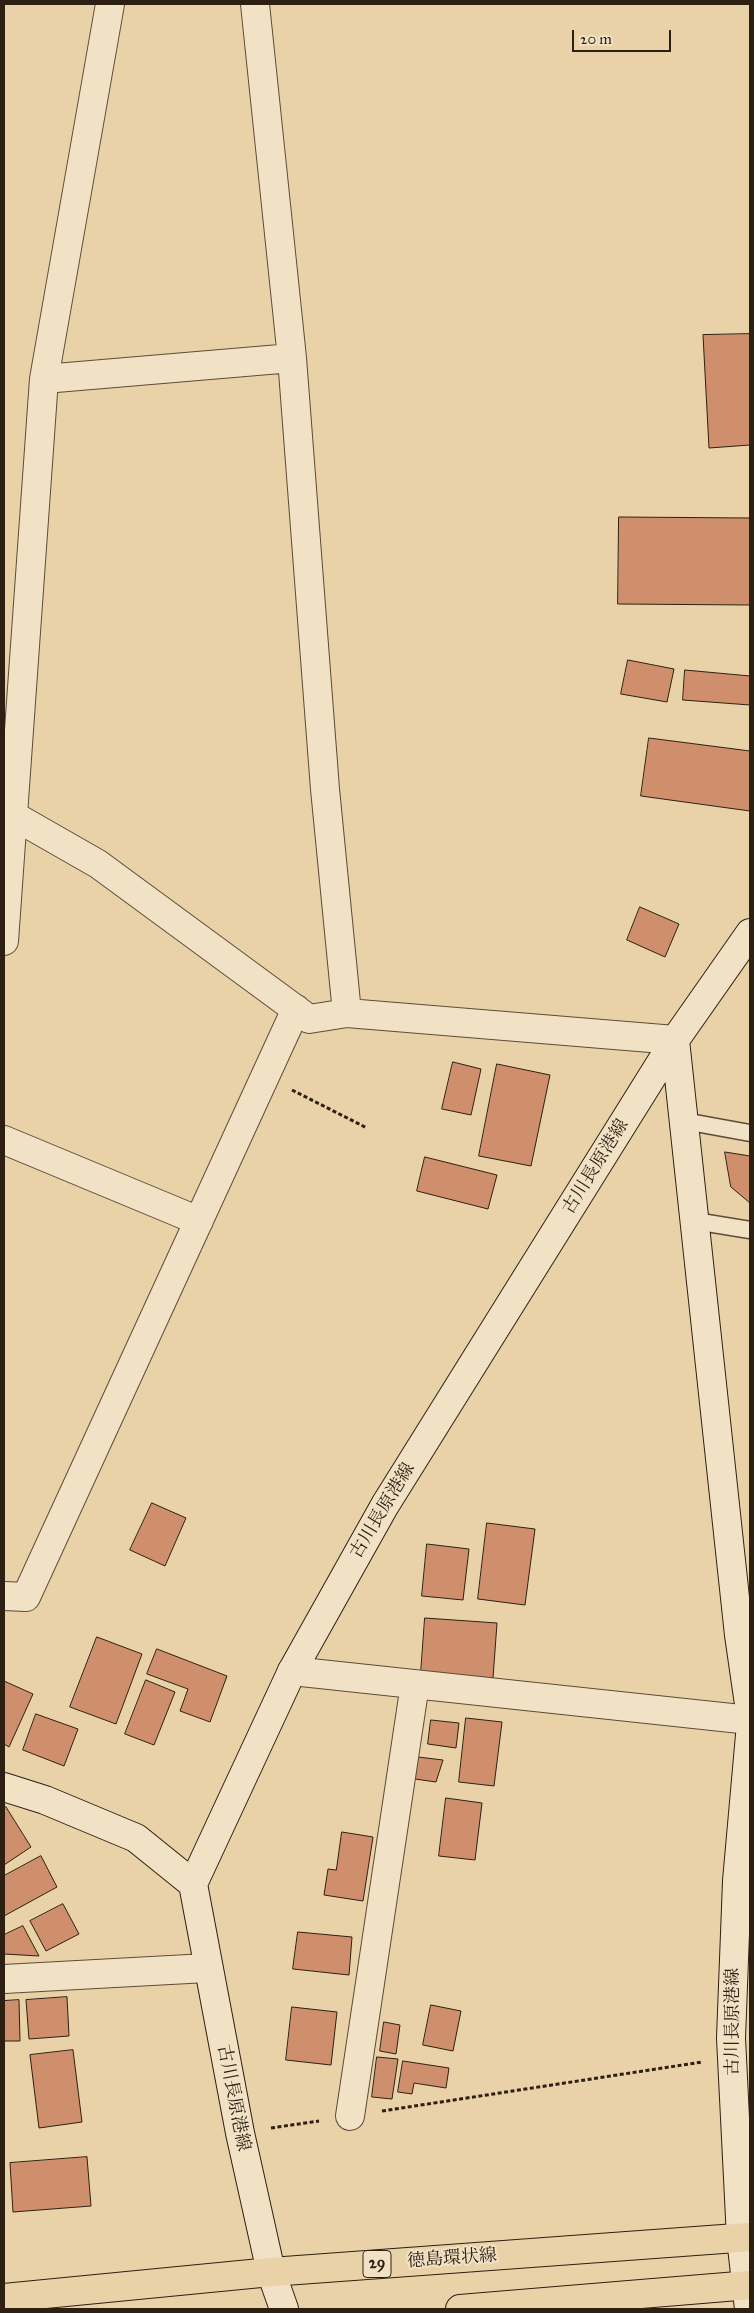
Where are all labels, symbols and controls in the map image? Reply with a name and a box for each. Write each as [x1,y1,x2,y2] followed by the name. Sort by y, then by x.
[574,20,673,52] scale bar
[580,30,612,48] text: 20 m
[558,1115,634,1219] street label: 古川長原港線
[346,1459,420,1563] street label: 古川長原港線
[723,1968,745,2076] street label: 古川長原港線
[212,2043,254,2153] street label: 古川長原港線
[406,2245,498,2273] street label: 徳島環状線
[363,2250,391,2278] road number: 29

